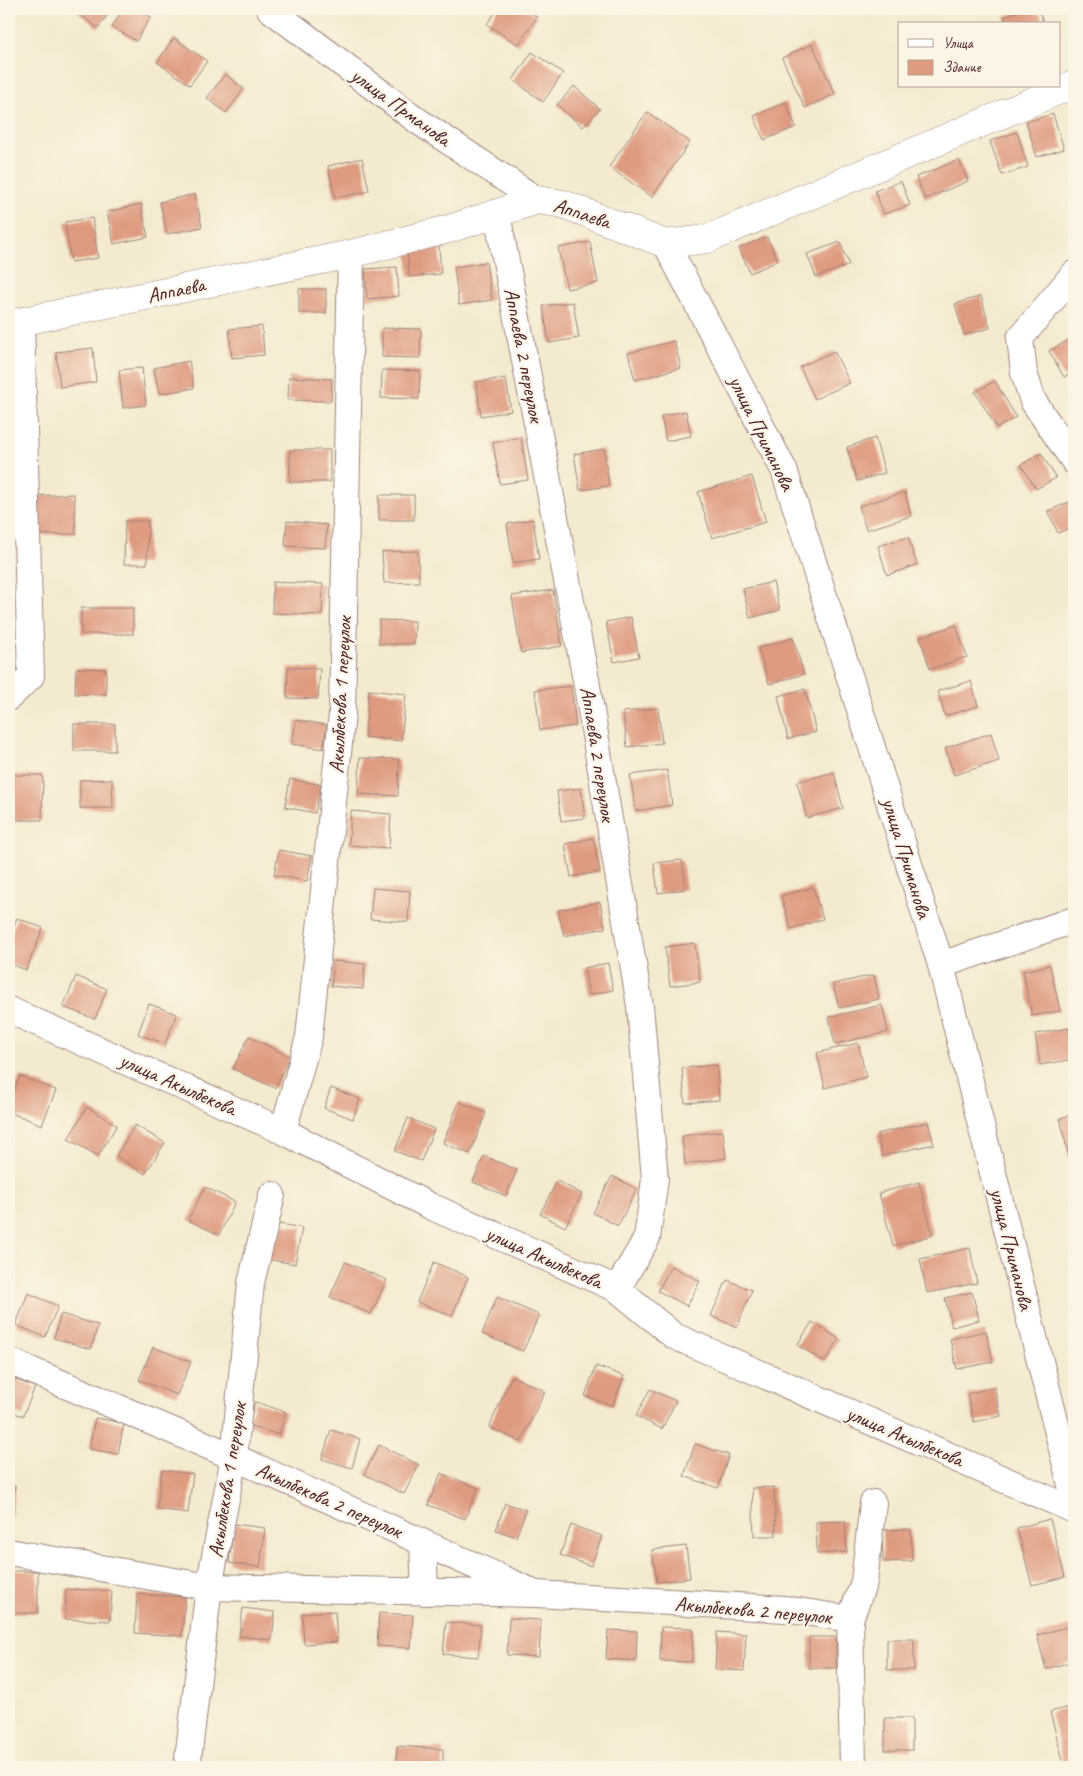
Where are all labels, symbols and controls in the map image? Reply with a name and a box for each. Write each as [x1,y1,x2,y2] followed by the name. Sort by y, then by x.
[898,22,1060,88] legend
[943,34,974,53] text: Улица
[943,58,982,77] text: Здание
[344,61,458,153] street label: улица Прманова
[550,192,616,235] street label: Аппаева
[145,271,210,309] street label: Аппаева
[498,286,550,426] street label: Аппаева 2 переулок
[722,369,802,496] street label: улица Приманова
[323,614,357,774] street label: Акылбекова 1 переулок
[575,685,622,825] street label: Аппаева 2 переулок
[876,793,938,923] street label: улица Приманова
[114,1046,242,1122] street label: улица Акылбекова
[984,1183,1040,1314] street label: улица Приманова
[480,1219,608,1295] street label: улица Акылбекова
[202,1398,252,1560] street label: Акылбекова 1 переулок
[841,1399,970,1473] street label: улица Акылбекова
[252,1456,408,1545] street label: Акылбекова 2 переулок
[674,1590,835,1630] street label: Акылбекова 2 переулок

